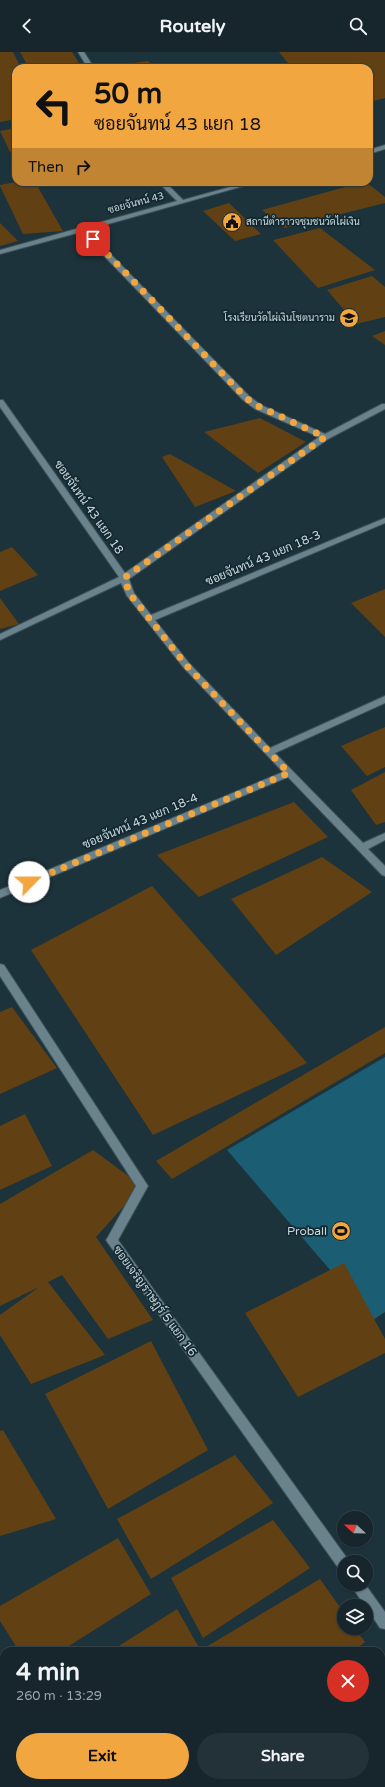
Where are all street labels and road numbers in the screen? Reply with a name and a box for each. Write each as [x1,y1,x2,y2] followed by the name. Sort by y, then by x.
[106,188,165,216] street label: ซอยจันทน์ 43
[51,457,127,557] street label: ซอยจันทน์ 43 แยก 18
[203,526,323,589] street label: ซอยจันทน์ 43 แยก 18-3
[80,789,200,852] street label: ซอยจันทน์ 43 แยก 18-4
[109,1242,201,1360] street label: ซอยเจริญราษฎร์ 5 แยก 16

